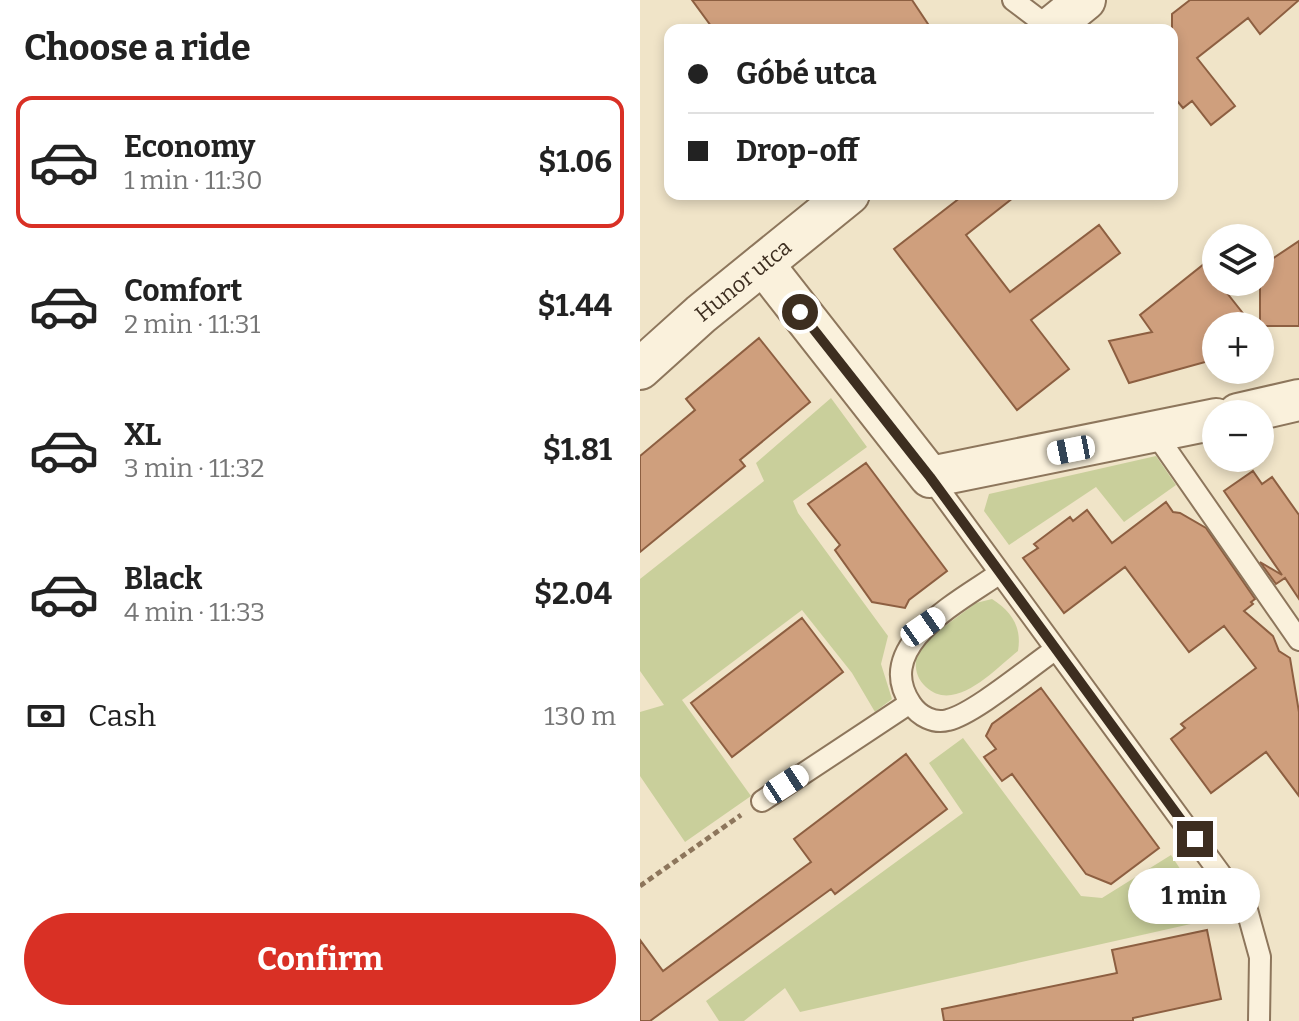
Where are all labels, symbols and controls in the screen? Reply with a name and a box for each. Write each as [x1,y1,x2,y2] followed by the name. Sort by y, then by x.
[24,26,251,70] text: Choose a ride
[736,56,877,92] text: Góbé utca
[28,126,100,198] icon: car
[124,129,255,165] text: Economy
[736,133,858,169] text: Drop-off
[538,144,612,180] text: $1.06
[124,165,263,196] text: 1 min · 11:30
[1202,224,1274,472] map controls
[1202,224,1274,296] button: layers
[689,233,796,327] street label: Hunor utca
[28,270,100,342] icon: car
[124,273,242,309] text: Comfort
[538,288,612,324] text: $1.44
[782,294,818,330] route start
[124,309,260,340] text: 2 min · 11:31
[1202,312,1274,384] button: +
[1202,400,1274,472] button: −
[28,414,100,486] icon: car
[124,417,161,453] text: XL
[543,432,612,468] text: $1.81
[1045,434,1097,466] car
[124,453,264,484] text: 3 min · 11:32
[28,558,100,630] icon: car
[124,561,202,597] text: Black
[534,576,612,612] text: $2.04
[124,597,265,628] text: 4 min · 11:33
[896,603,950,651] car
[24,694,68,738] icon: cash
[88,698,156,734] text: Cash
[544,701,616,732] text: 130 m
[759,761,813,807] car
[1177,821,1213,857] route end
[1129,867,1261,923] callout: 1 min
[1161,880,1227,911] text: 1 min
[24,913,616,1005] button: Confirm

